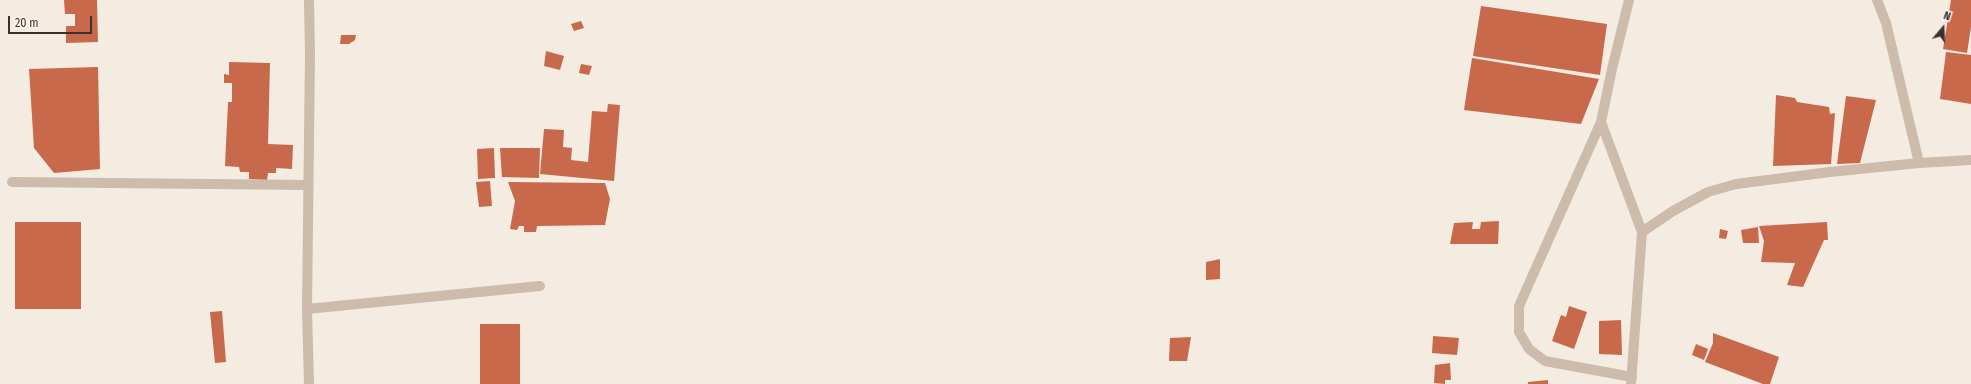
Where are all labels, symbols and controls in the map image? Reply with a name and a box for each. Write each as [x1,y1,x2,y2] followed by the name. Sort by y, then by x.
[10,8,94,34] scale bar
[1923,8,1963,48] north arrow
[1942,9,1952,23] text: N
[15,16,39,30] text: 20 m

